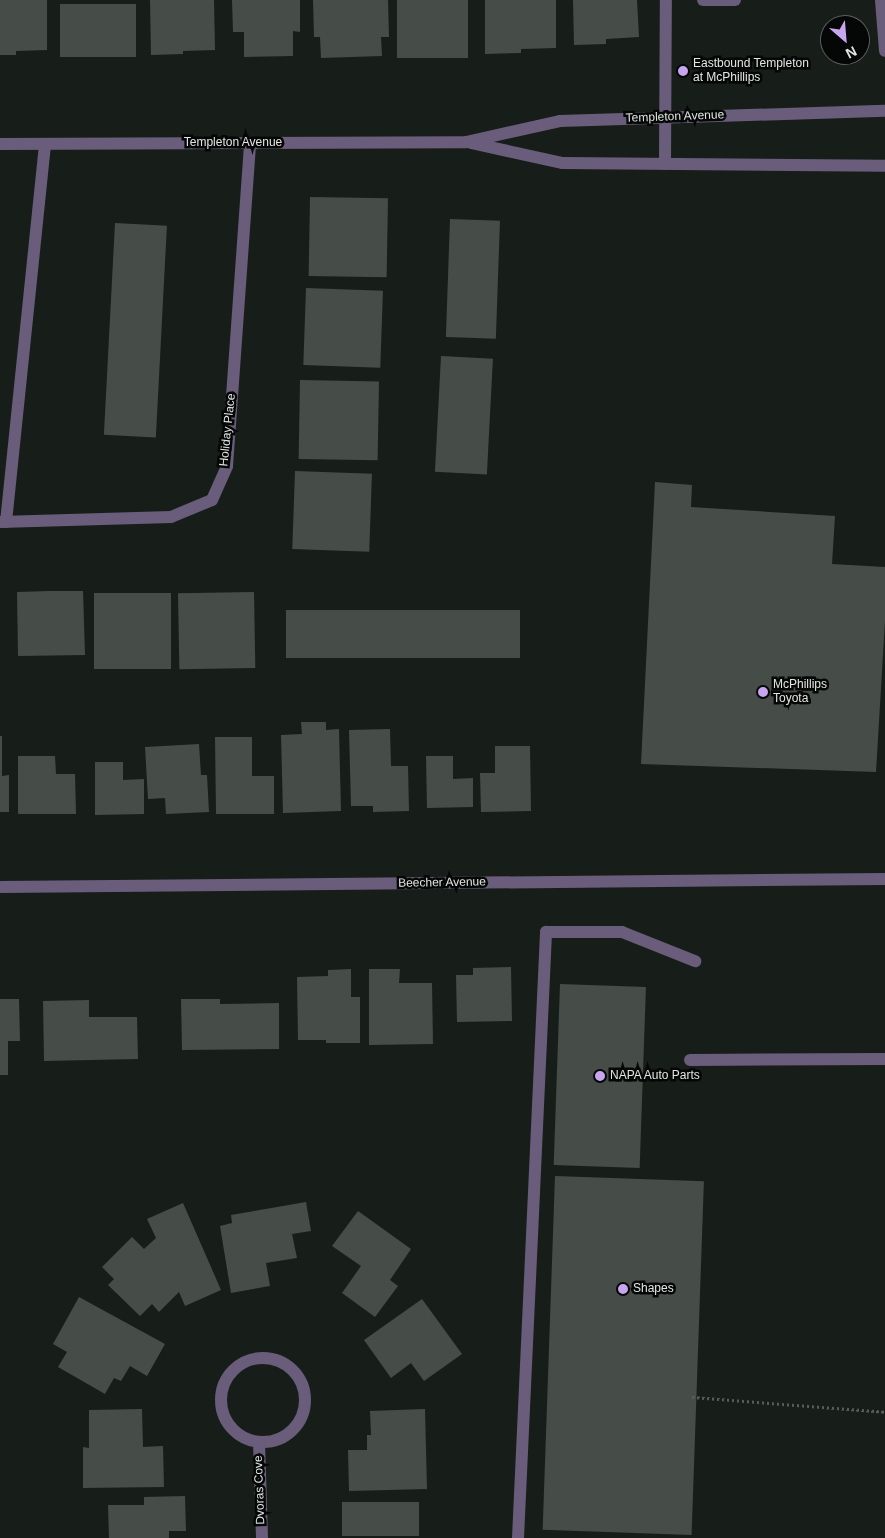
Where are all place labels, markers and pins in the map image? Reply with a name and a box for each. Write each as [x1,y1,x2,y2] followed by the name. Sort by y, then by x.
[693,57,809,85] place label: Eastbound Templeton at McPhillips
[677,65,689,77] marker: Eastbound Templeton at McPhillips
[773,678,827,706] place label: McPhillips Toyota
[757,686,769,698] marker: McPhillips Toyota
[610,1069,701,1083] place label: NAPA Auto Parts
[594,1070,606,1082] marker: NAPA Auto Parts
[633,1282,674,1296] place label: Shapes
[617,1283,629,1295] marker: Shapes

